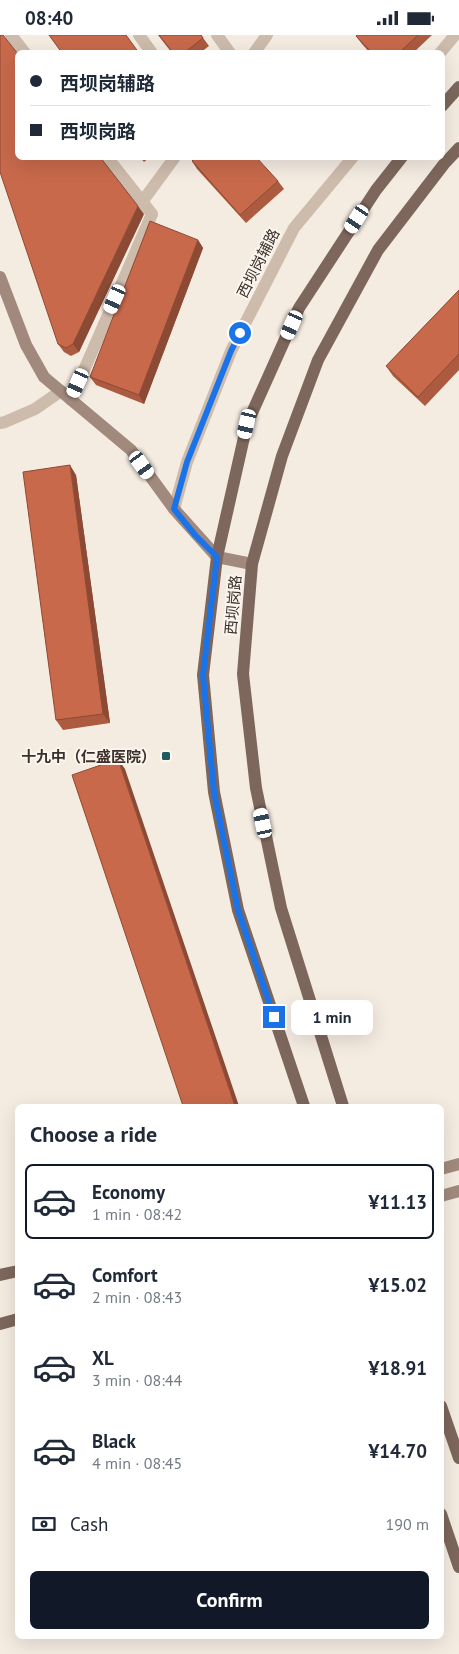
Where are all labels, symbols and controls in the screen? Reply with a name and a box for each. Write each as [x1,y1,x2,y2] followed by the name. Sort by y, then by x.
[25,6,73,30] text: 08:40
[60,71,155,95] text: 西坝岗辅路
[60,119,136,143] text: 西坝岗路
[342,202,371,236] car
[233,225,283,301] street label: 西坝岗辅路
[102,282,127,316] car
[279,308,304,342] car
[229,322,251,344] route start
[65,366,90,400] car
[236,408,257,440] car
[127,448,156,482] car
[221,574,245,636] street label: 西坝岗路
[21,747,156,766] place label: 十九中（仁盛医院）
[160,750,172,762] marker: 十九中（仁盛医院）
[252,807,273,839] car
[292,999,374,1035] callout: 1 min
[263,1006,285,1028] route end
[312,1007,352,1027] text: 1 min
[30,1120,157,1148] text: Choose a ride
[32,1179,77,1224] icon: car
[92,1180,165,1204] text: Economy
[368,1190,427,1214] text: ¥11.13
[92,1204,182,1224] text: 1 min · 08:42
[32,1262,77,1307] icon: car
[92,1263,158,1287] text: Comfort
[368,1273,427,1297] text: ¥15.02
[92,1287,182,1307] text: 2 min · 08:43
[32,1345,77,1390] icon: car
[92,1346,114,1370] text: XL
[368,1356,427,1380] text: ¥18.91
[92,1370,182,1390] text: 3 min · 08:44
[32,1428,77,1473] icon: car
[92,1429,136,1453] text: Black
[368,1439,427,1463] text: ¥14.70
[92,1453,182,1473] text: 4 min · 08:45
[30,1510,58,1538] icon: cash
[70,1512,108,1536] text: Cash
[386,1514,429,1534] text: 190 m
[30,1571,429,1629] button: Confirm

